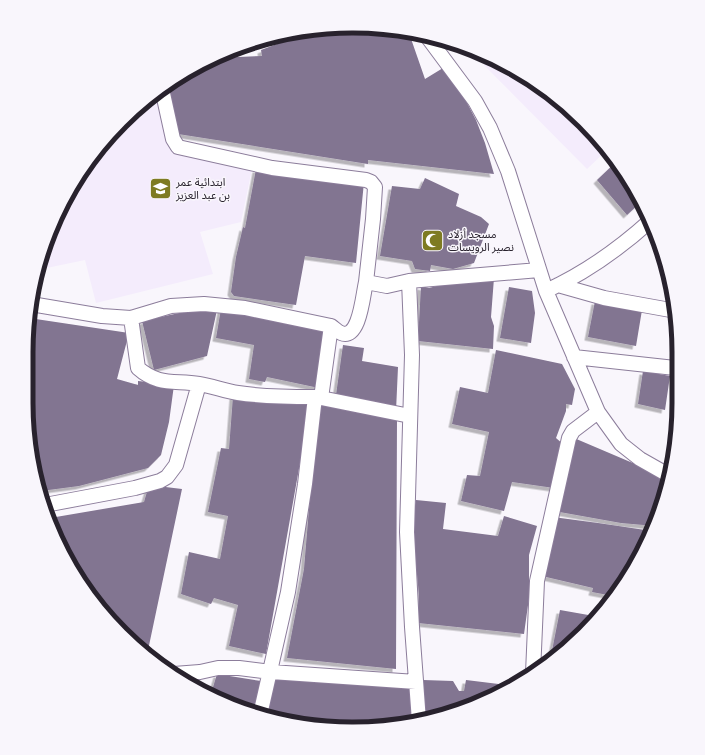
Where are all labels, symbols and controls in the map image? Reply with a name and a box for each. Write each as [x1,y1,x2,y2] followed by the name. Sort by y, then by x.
[147,175,173,201] school or university icon: ابتدائية عمر بن عبد العزيز
[175,176,230,202] place label: ابتدائية عمر بن عبد العزيز
[420,227,446,253] mosque icon: مسجد أزلاد نصير الرويسات
[448,228,514,254] place label: مسجد أزلاد نصير الرويسات

